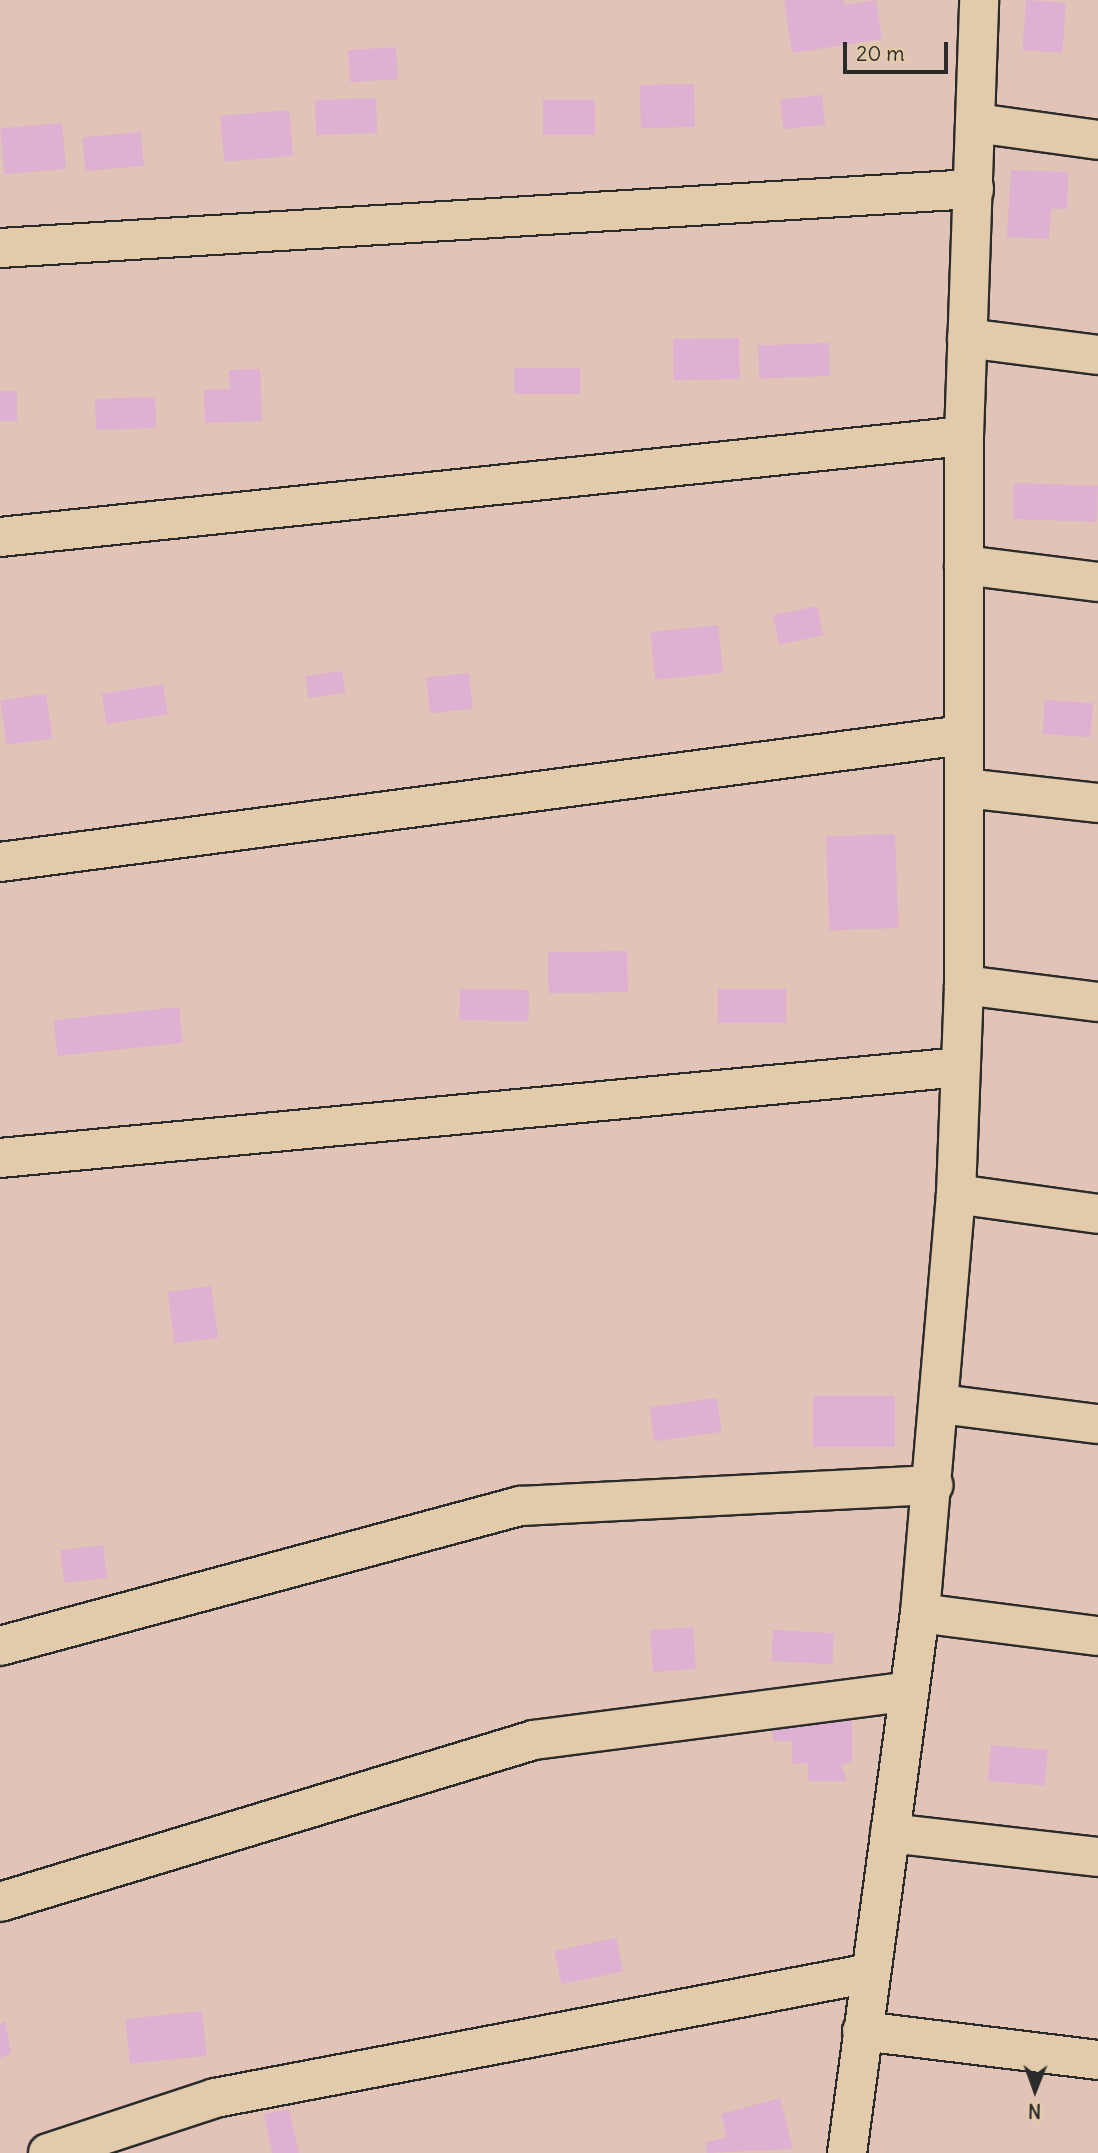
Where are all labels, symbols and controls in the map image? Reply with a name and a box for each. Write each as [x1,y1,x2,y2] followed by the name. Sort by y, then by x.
[846,28,951,72] scale bar
[856,40,905,67] text: 20 m
[1000,2055,1070,2125] north arrow
[1028,2099,1041,2123] text: N

